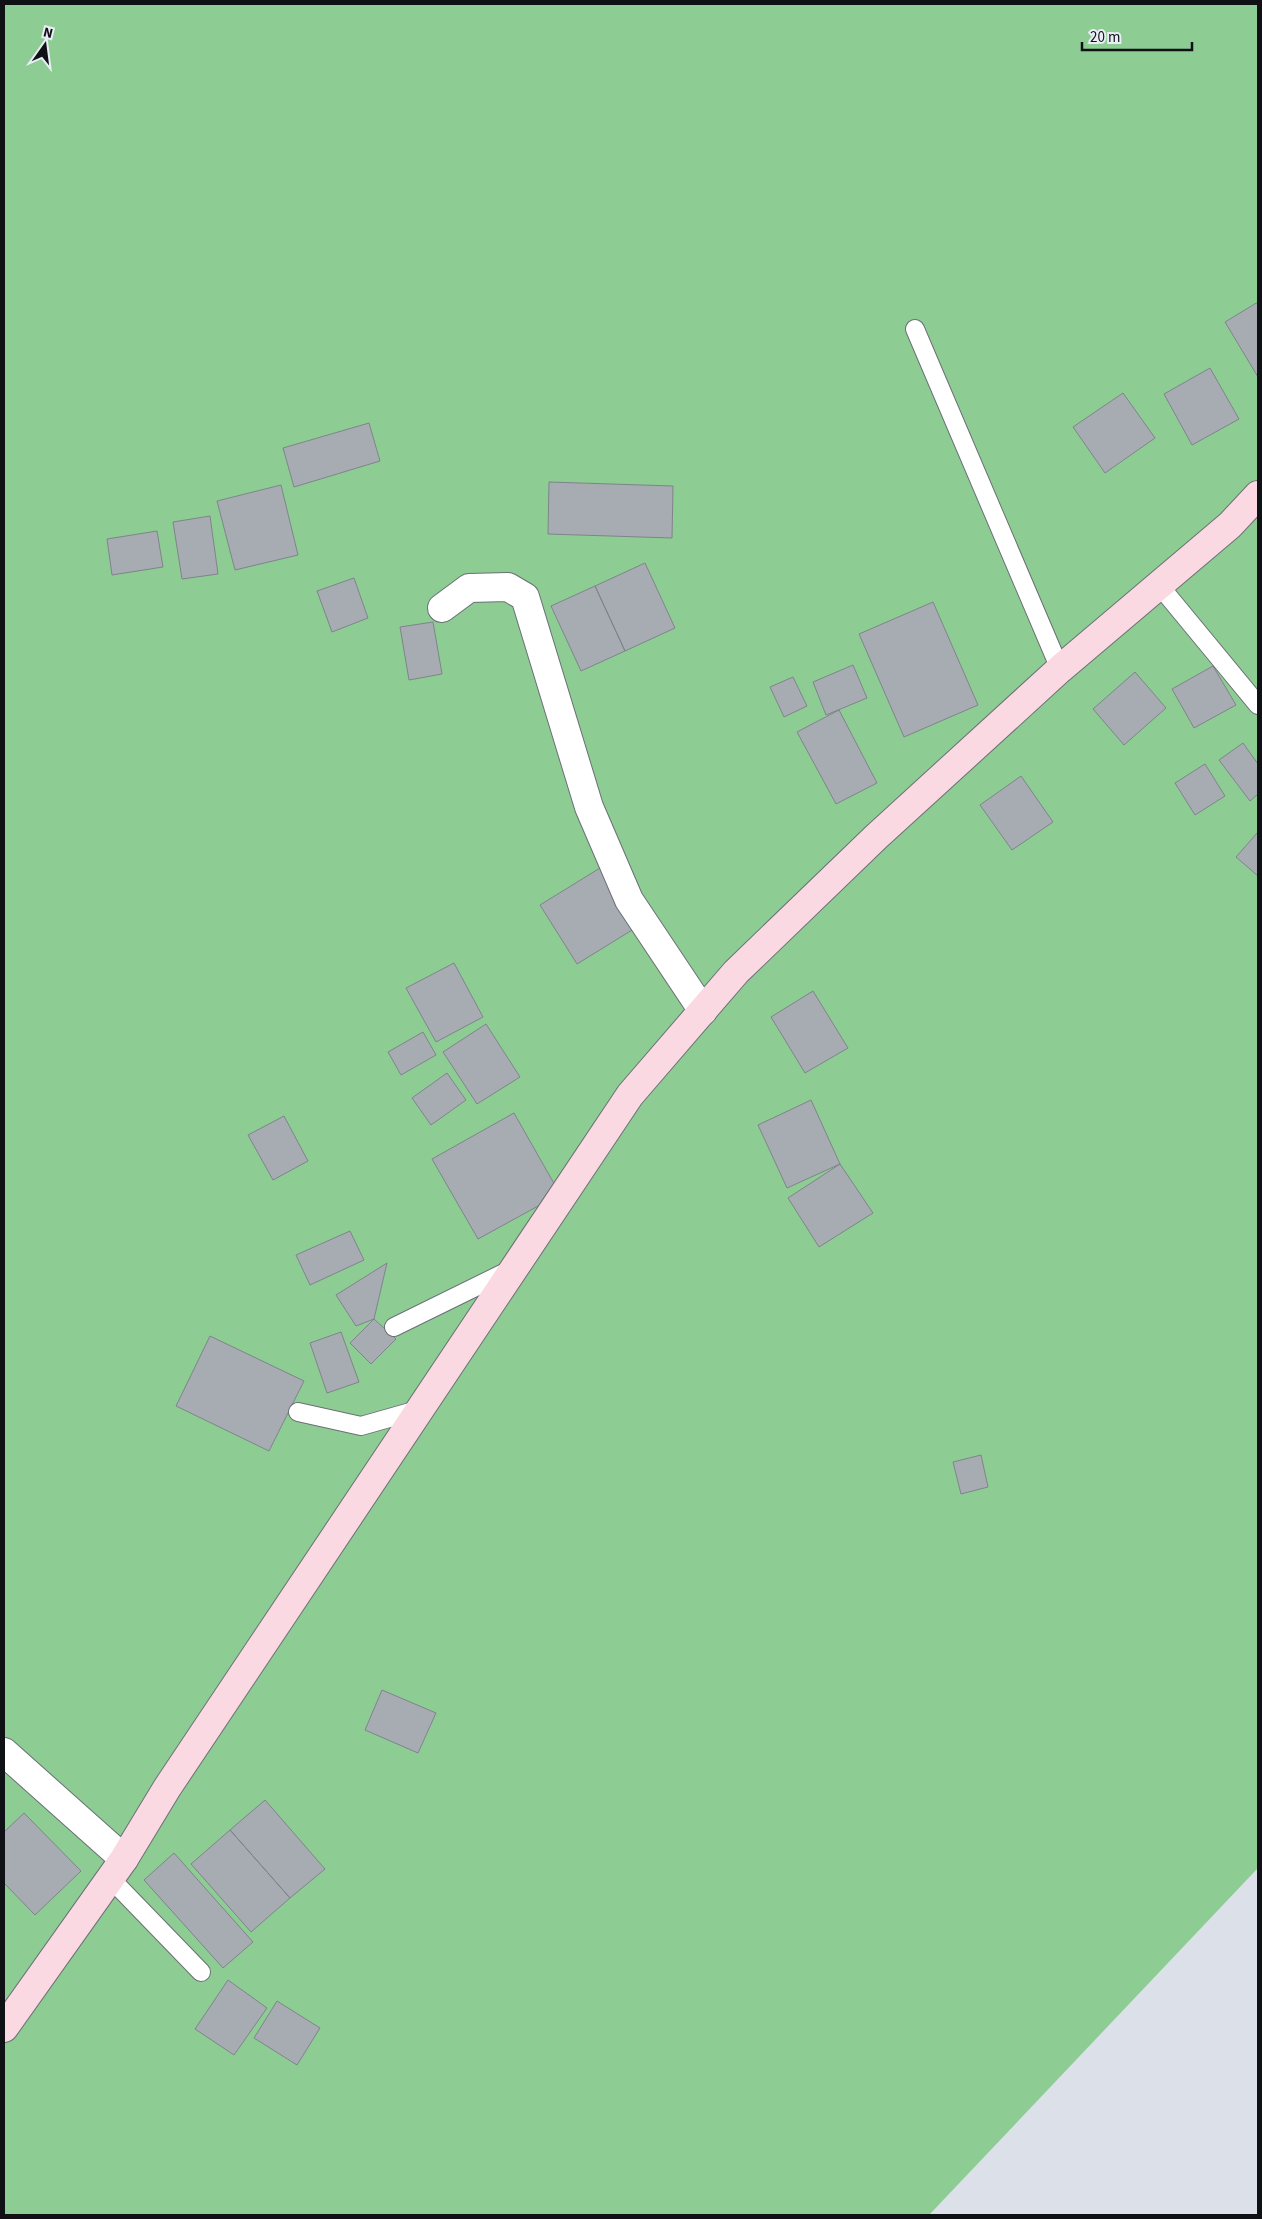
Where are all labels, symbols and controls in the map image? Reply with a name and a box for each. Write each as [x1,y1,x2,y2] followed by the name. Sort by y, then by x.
[20,20,70,70] north arrow
[1082,20,1192,52] scale bar
[41,23,55,44] text: N
[1090,27,1120,48] text: 20 m

